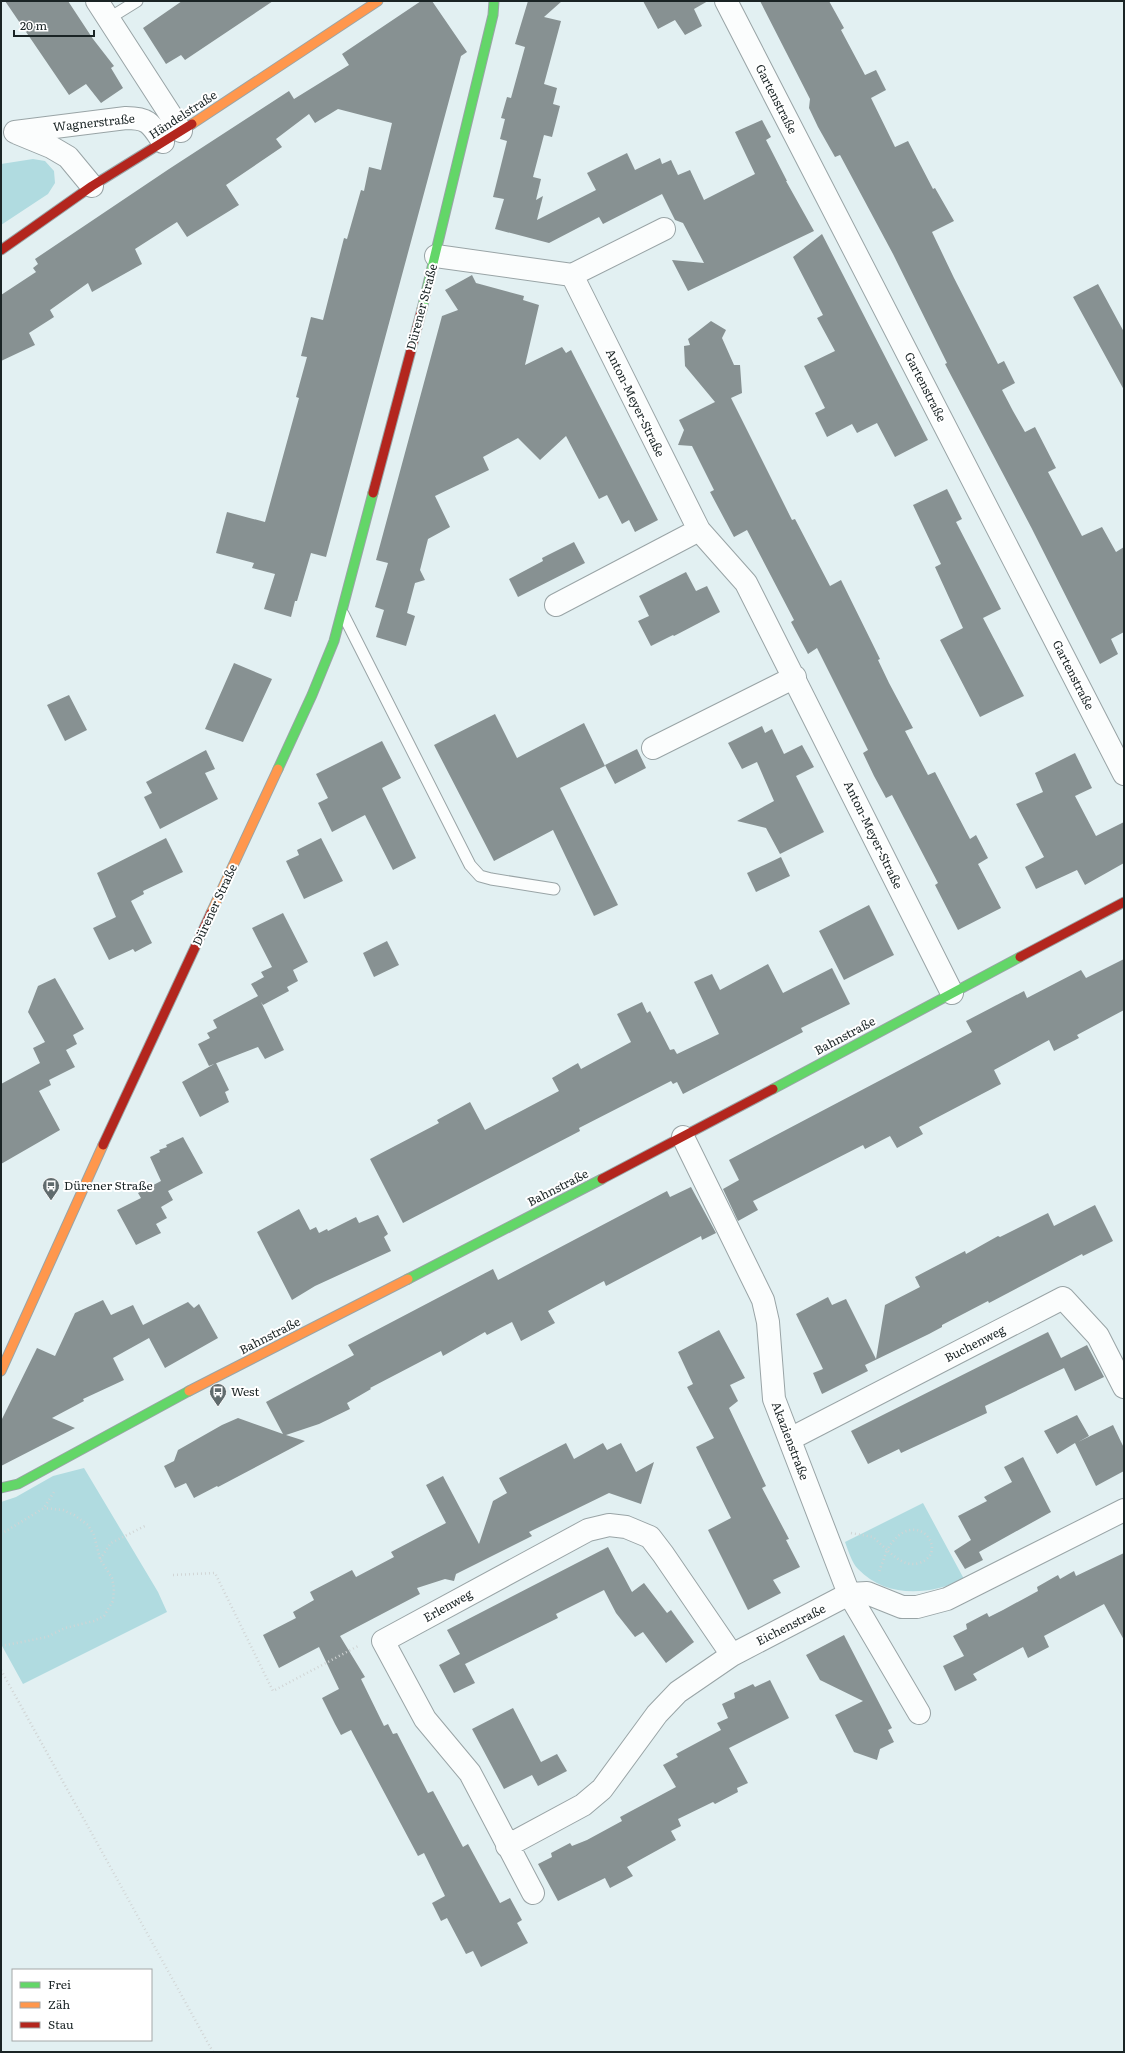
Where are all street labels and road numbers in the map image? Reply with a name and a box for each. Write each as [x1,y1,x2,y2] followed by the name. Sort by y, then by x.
[752,61,802,137] street label: Gartenstraße
[145,85,220,143] street label: Händelstraße
[52,109,136,135] street label: Wagnerstraße
[401,262,441,352] street label: Dürener Straße
[602,345,670,460] street label: Anton-Meyer-Straße
[901,349,951,425] street label: Gartenstraße
[1049,637,1099,713] street label: Gartenstraße
[840,777,908,892] street label: Anton-Meyer-Straße
[187,861,241,949] street label: Dürener Straße
[811,1012,878,1059] street label: Bahnstraße
[524,1164,591,1210] street label: Bahnstraße
[236,1312,303,1358] street label: Bahnstraße
[941,1320,1008,1366] street label: Buchenweg
[768,1399,814,1483] street label: Akazienstraße
[420,1584,476,1626] street label: Erlenweg
[753,1599,828,1649] street label: Eichenstraße

